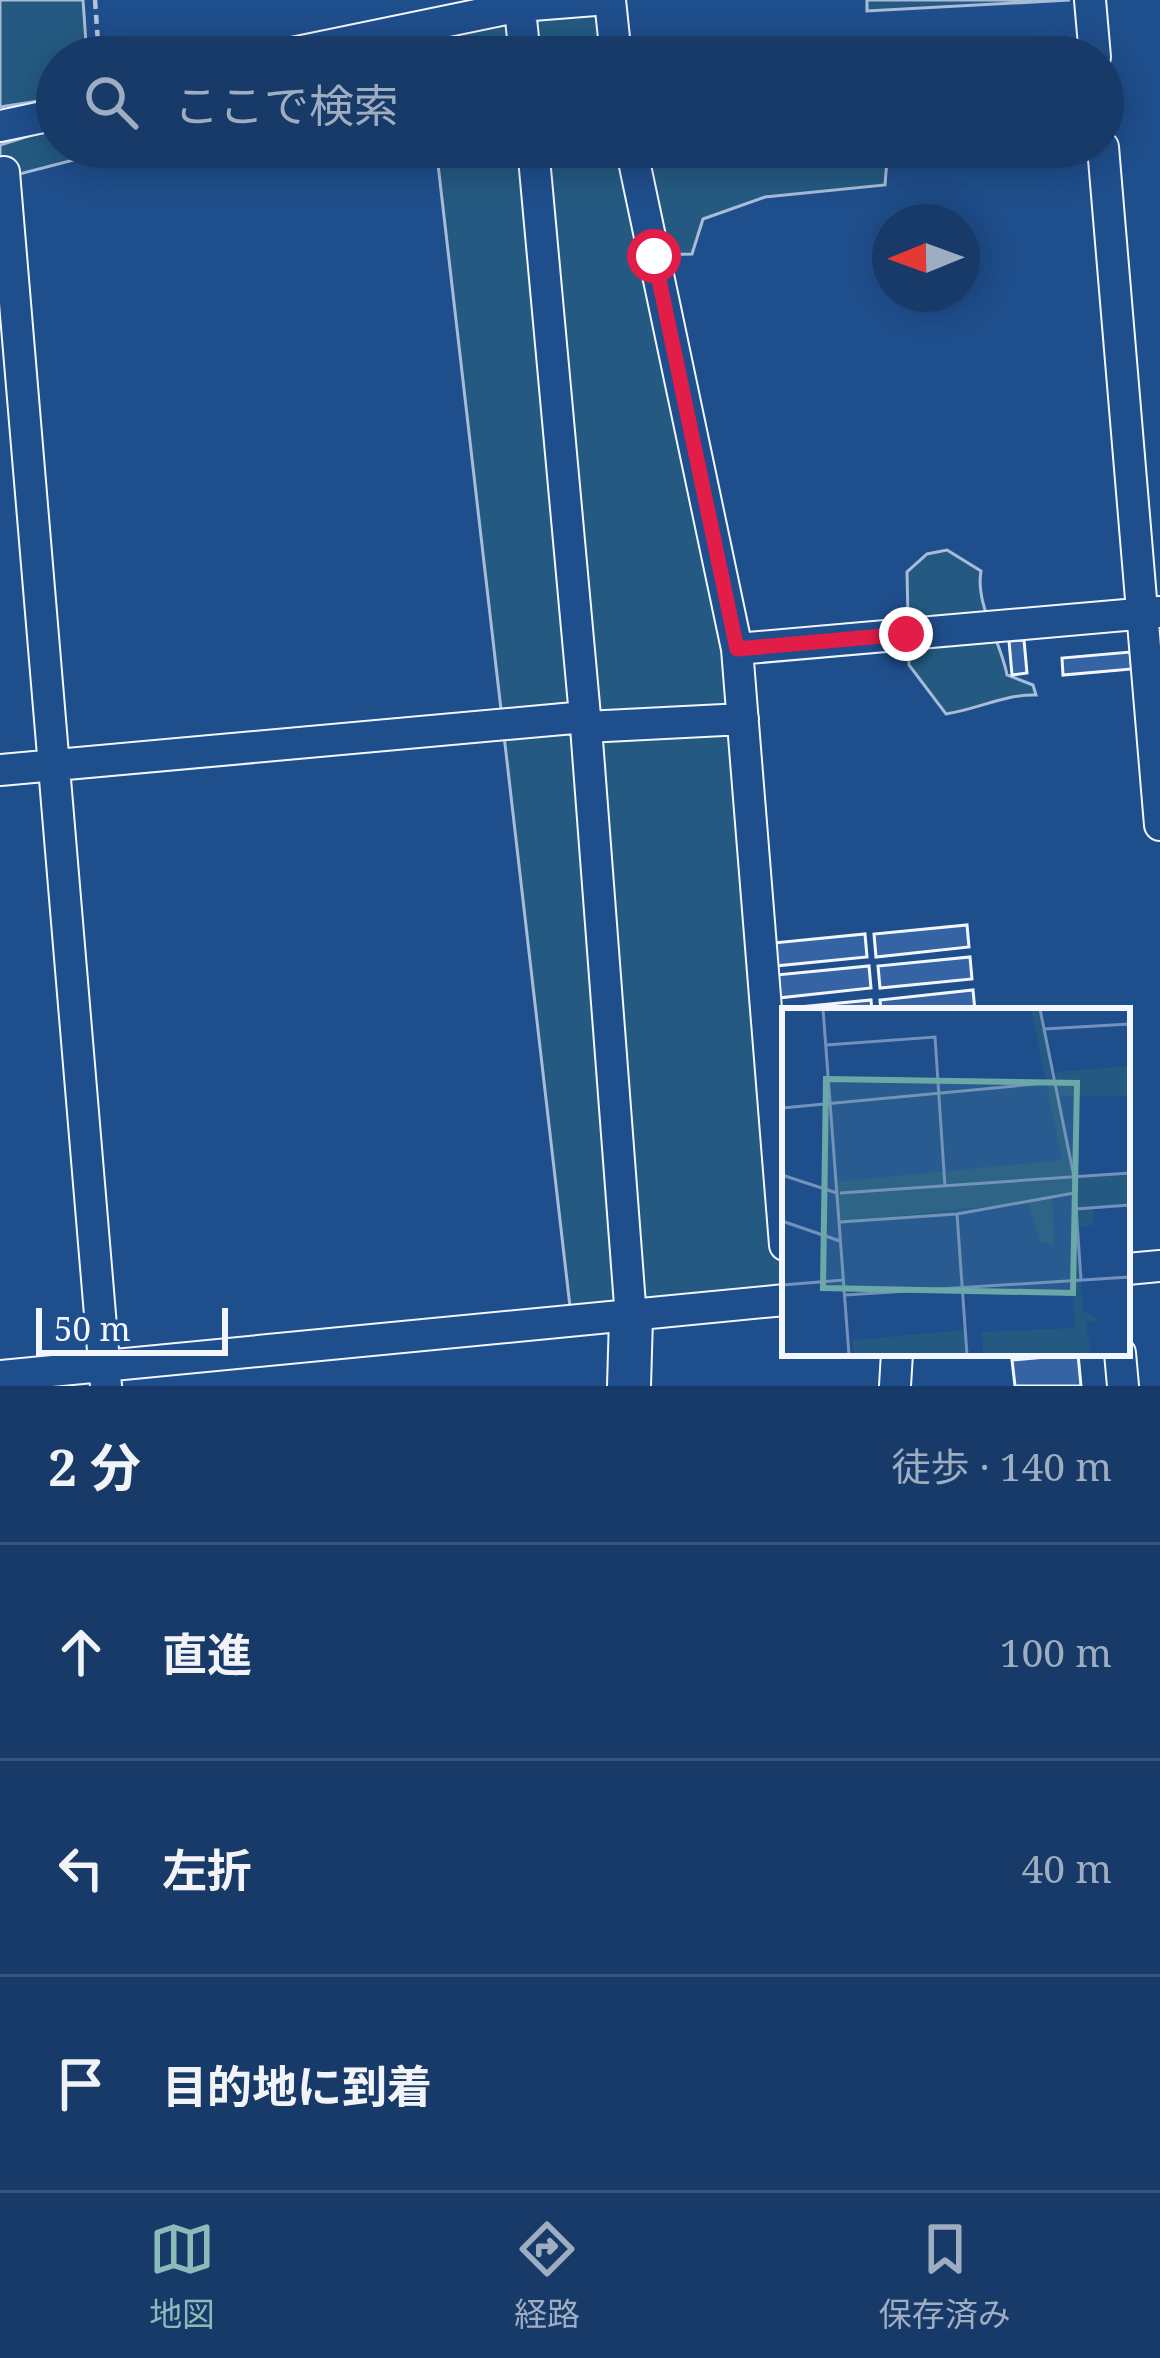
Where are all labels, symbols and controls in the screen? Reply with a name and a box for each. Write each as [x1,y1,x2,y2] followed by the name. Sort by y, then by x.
[36,36,1124,168] search box
[78,69,144,135] icon: search
[174,74,399,135] text: ここで検索
[872,204,980,312] north arrow
[627,229,681,283] route start
[879,607,933,661] route end
[782,1008,1130,1356] inset map
[36,1302,228,1355] scale bar
[54,1306,131,1351] text: 50 m
[48,1431,141,1501] text: 2 分
[892,1439,1112,1492] text: 徒歩 · 140 m
[48,1619,114,1685] icon: ahead
[162,1623,252,1684] text: 直進
[1000,1625,1112,1678] text: 100 m
[48,1835,114,1901] icon: left
[162,1839,252,1900] text: 左折
[1021,1841,1112,1894] text: 40 m
[48,2051,114,2117] icon: arrive
[162,2055,432,2116] text: 目的地に到着
[149,2216,215,2336] tab: 地図
[514,2216,580,2336] tab: 経路
[879,2216,1011,2336] tab: 保存済み

